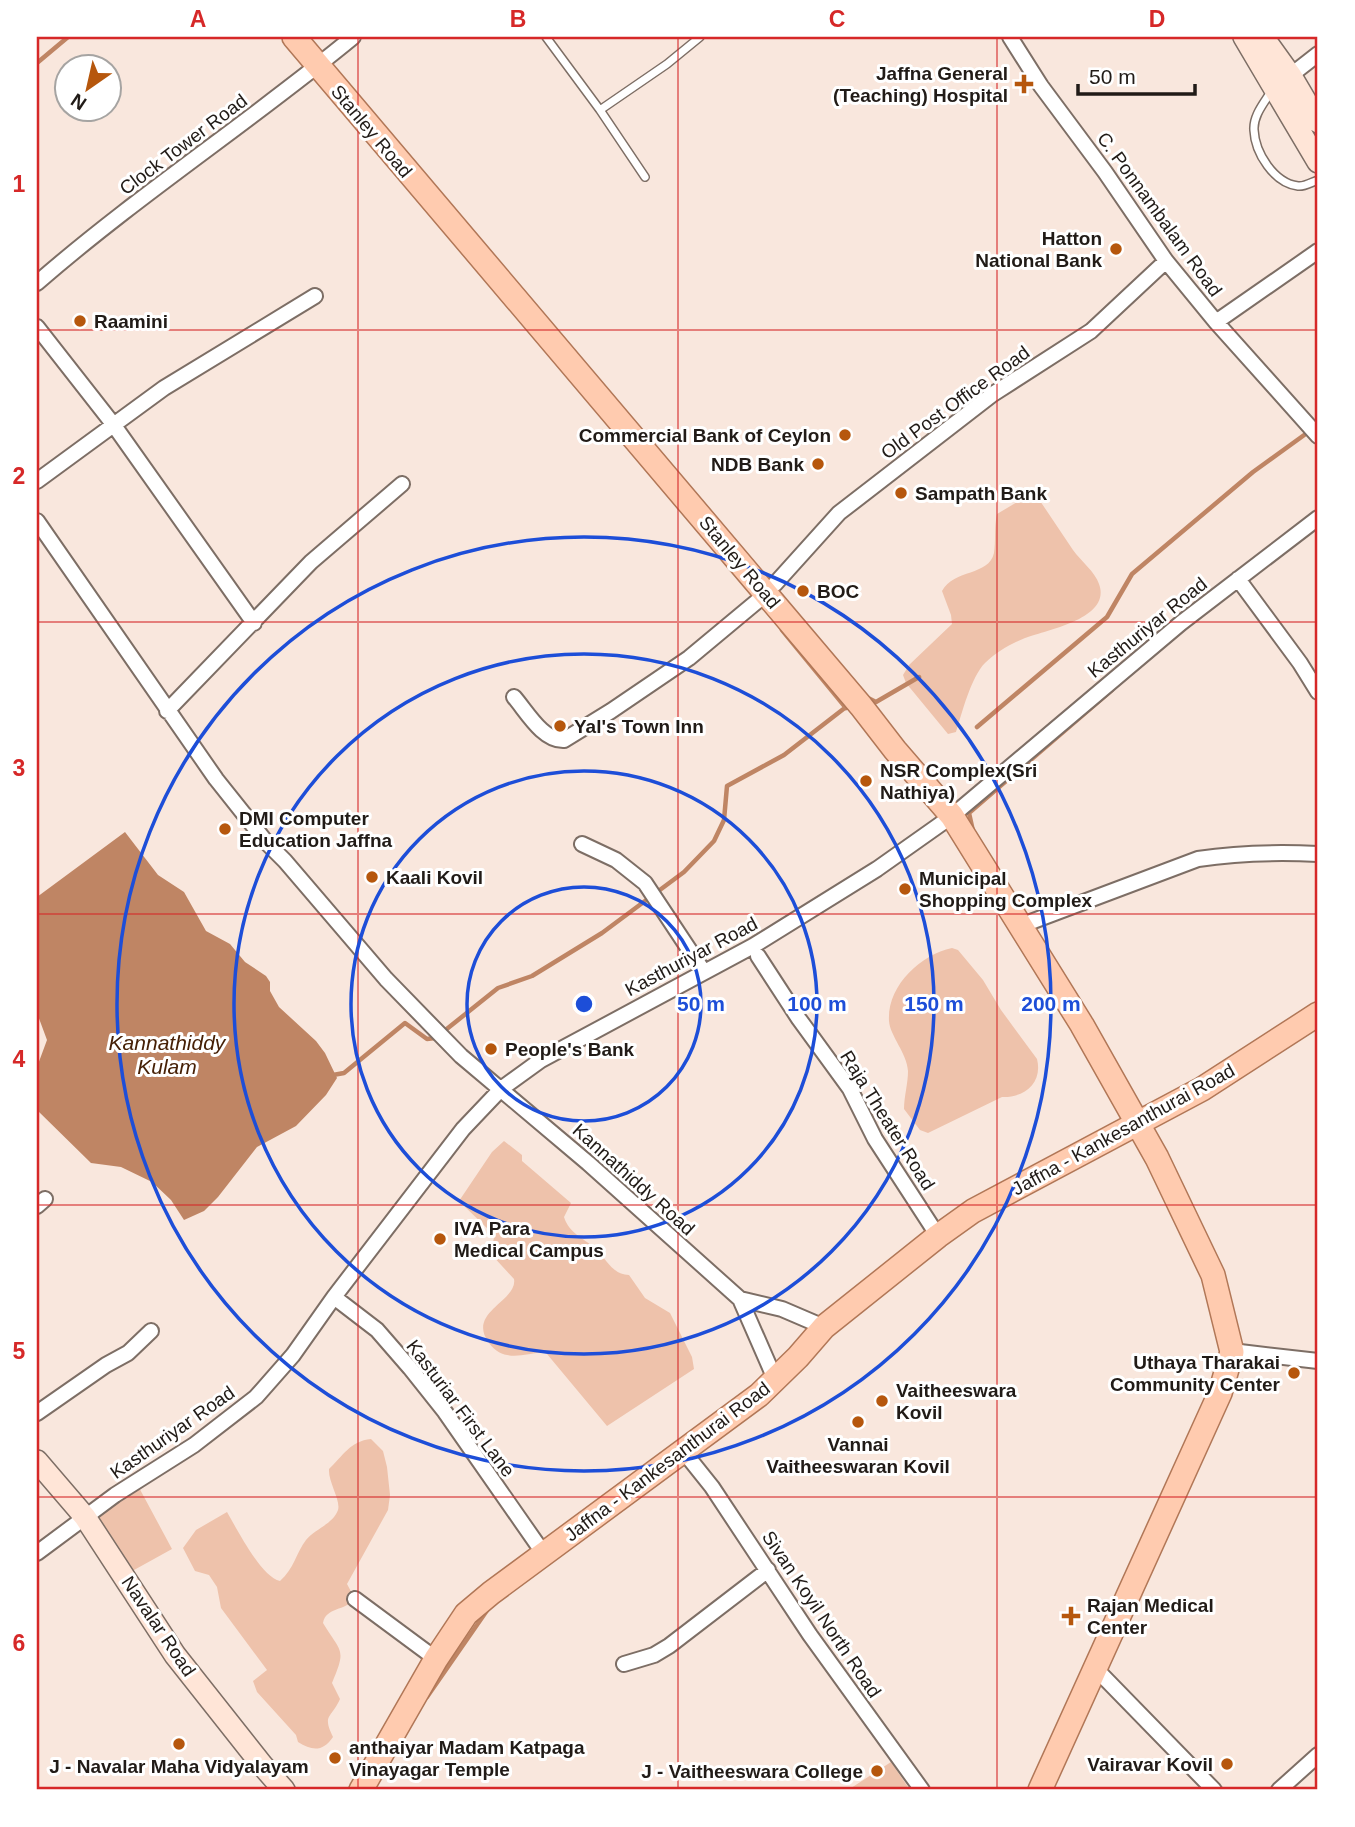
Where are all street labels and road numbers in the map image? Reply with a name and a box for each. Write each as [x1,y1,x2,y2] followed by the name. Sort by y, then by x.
[327,81,416,182] street label: Stanley Road
[116,90,251,199] street label: Clock Tower Road
[1093,128,1226,300] street label: C. Ponnambalam Road
[877,342,1034,463] street label: Old Post Office Road
[695,512,784,613] street label: Stanley Road
[1084,573,1211,682] street label: Kasthuriyar Road
[621,913,761,1000] street label: Kasthuriyar Road
[836,1047,939,1194] street label: Raja Theater Road
[1008,1059,1238,1199] street label: Jaffna - Kankesanthurai Road
[569,1119,699,1239] street label: Kannathiddy Road
[402,1336,519,1481] street label: Kasturiar First Lane
[561,1377,774,1545] street label: Jaffna - Kankesanthurai Road
[106,1382,238,1483] street label: Kasthuriyar Road
[758,1527,885,1702] street label: Sivan Koyil North Road
[117,1572,200,1680] street label: Navalar Road

